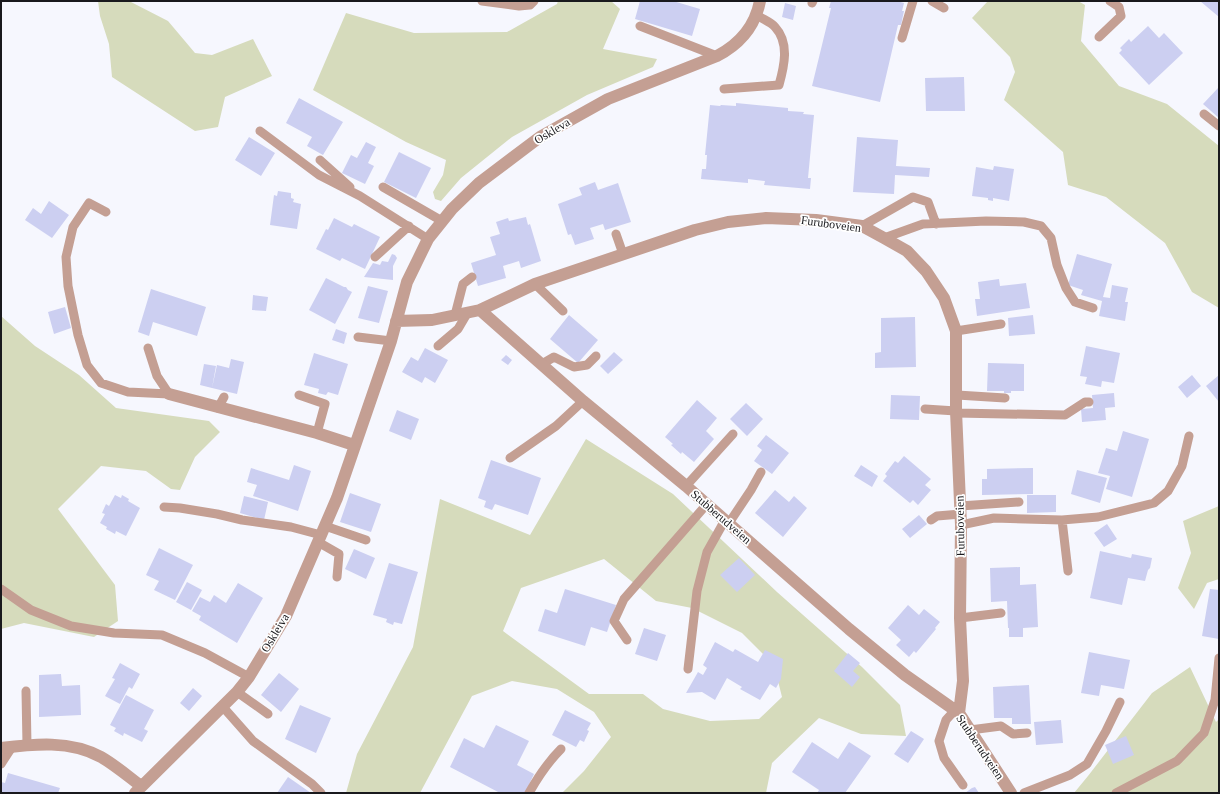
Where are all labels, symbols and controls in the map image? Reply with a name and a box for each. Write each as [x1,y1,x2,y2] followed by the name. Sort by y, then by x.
[532,115,573,147] street label: Oskleva
[800,213,862,235] street label: Furuboveien
[688,487,754,547] street label: Stubberudveien
[952,496,968,556] street label: Furuboveien
[258,611,292,655] street label: Oskleiva
[953,712,1007,782] street label: Stubberudveien

